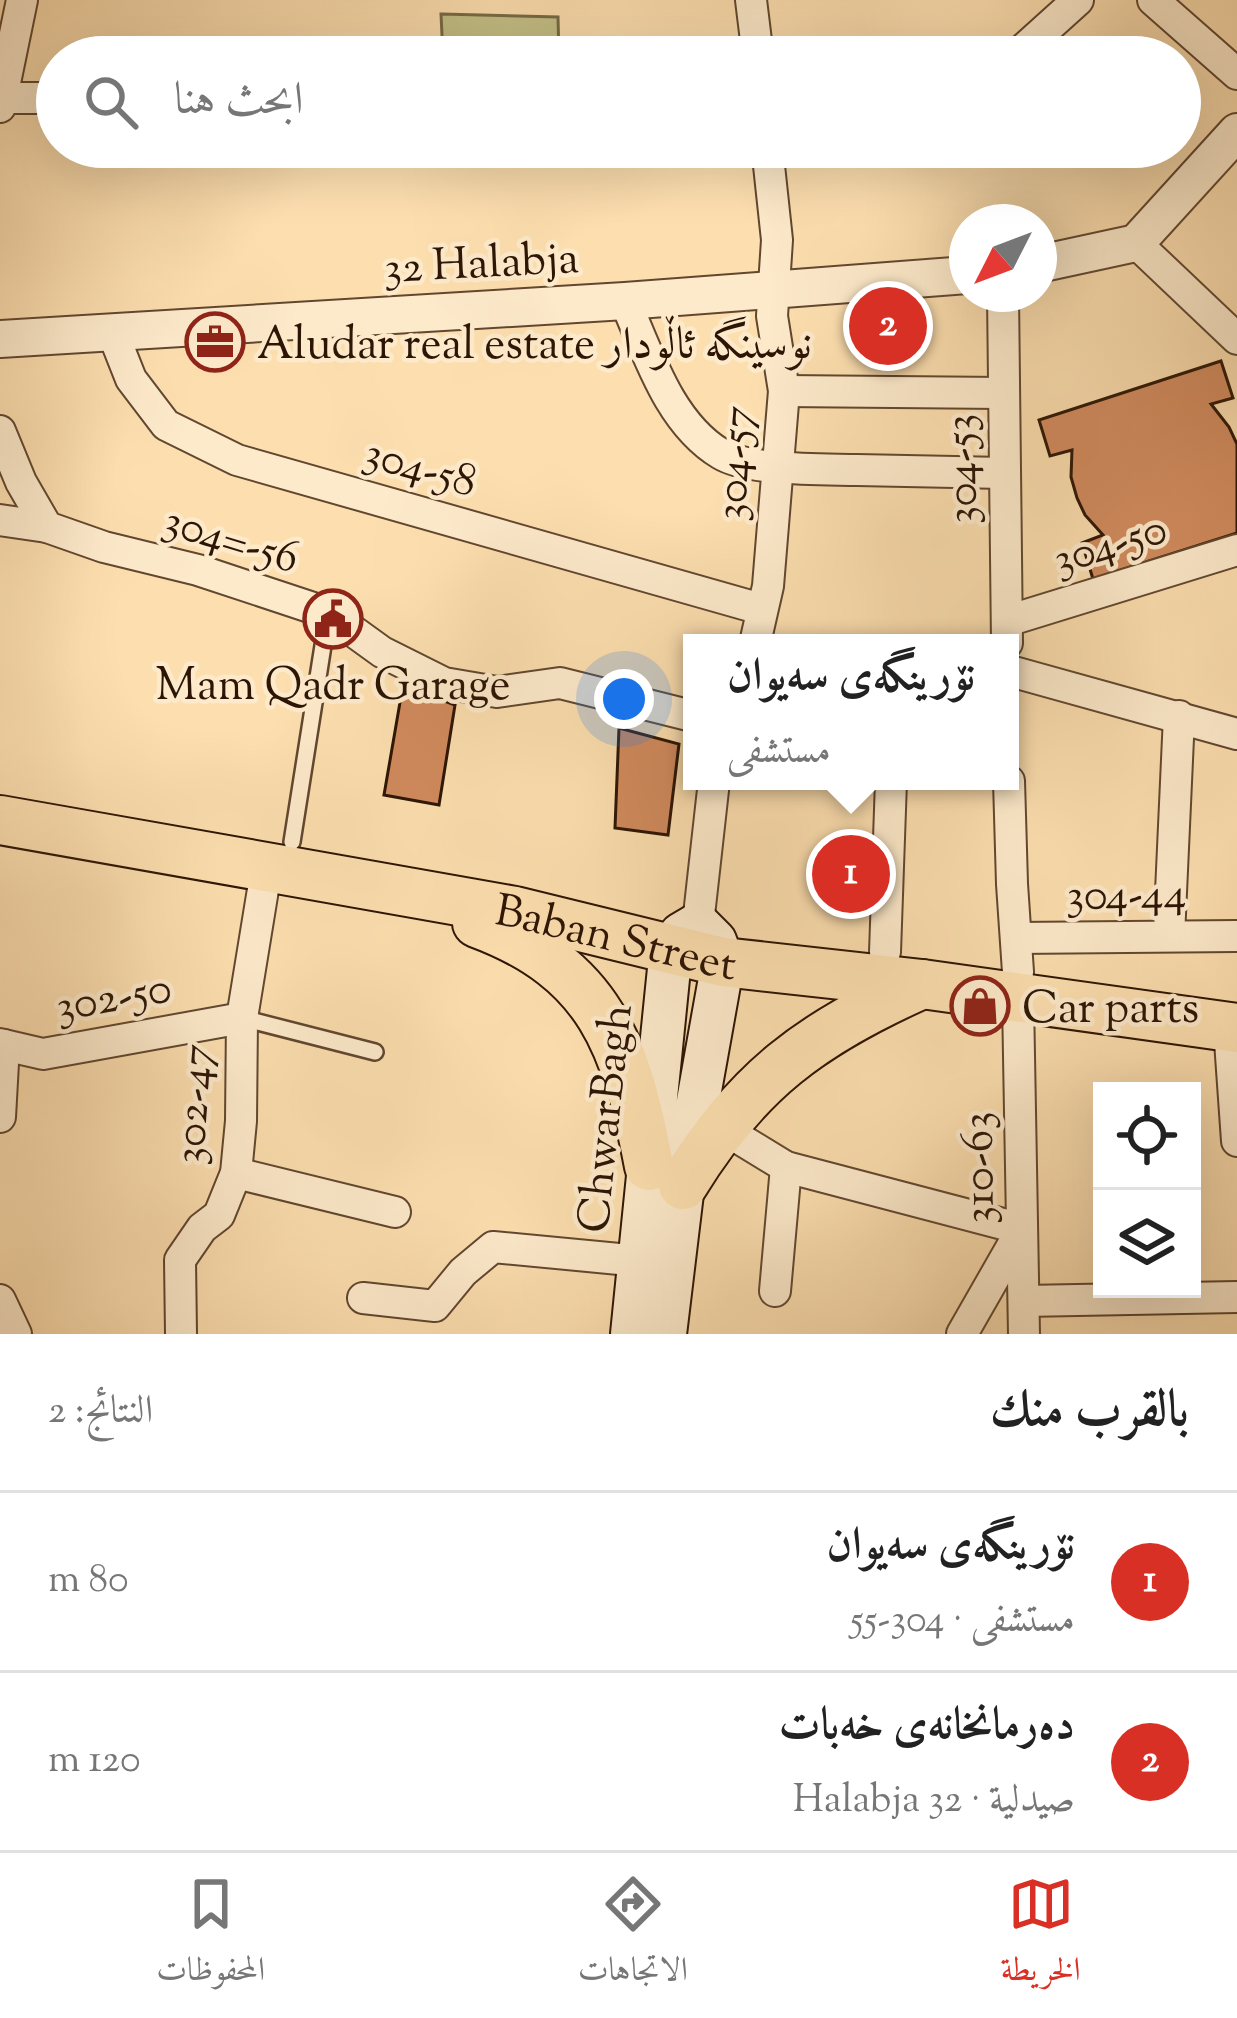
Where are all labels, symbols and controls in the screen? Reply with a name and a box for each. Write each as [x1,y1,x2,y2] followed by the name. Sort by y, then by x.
[36,36,1201,168] search box
[78,69,144,135] icon: search
[174,70,304,135] text: ابحث هنا
[949,204,1057,312] north arrow
[382,229,581,304] street label: 32 Halabja
[849,281,927,371] pin: 2
[184,311,246,373] office icon: Aludar real estate نوسینگە ئاڵودار
[257,315,812,380] place label: Aludar real estate نوسینگە ئاڵودار
[701,404,774,523] street label: 304-57
[931,413,998,525] street label: 304-53
[355,423,484,517] street label: 304-58
[155,491,306,594] street label: 304=-56
[1046,499,1176,595] street label: 304-50
[302,588,364,650] public building icon: Mam Qadr Garage
[683,634,1019,790] popup
[727,646,975,711] text: نۆرینگەی سەیوان
[156,656,510,721] place label: Mam Qadr Garage
[594,669,654,729] your location
[727,725,831,781] text: مستشفى
[812,829,890,919] pin: 1
[1065,864,1187,931] street label: 304-44
[489,881,739,1001] street label: Baban Street
[51,958,177,1043] street label: 302-50
[949,975,1011,1037] shop icon: Car parts
[1022,979,1199,1044] place label: Car parts
[564,1001,653,1236] street label: ChwarBagh
[160,1042,233,1167] street label: 302-47
[1093,1082,1201,1298] map controls
[1093,1082,1201,1190] button: locate
[948,1111,1015,1225] street label: 310-63
[1093,1190,1201,1298] button: layers
[990,1376,1189,1449] text: بالقرب منك
[48,1385,153,1441] text: النتائج: 2
[826,1515,1075,1580] text: نۆرینگەی سەیوان
[48,1554,129,1610] text: 80 m
[1143,1554,1157,1610] text: 1
[850,1594,1075,1650] text: مستشفى · 304-55
[779,1695,1075,1760] text: دەرمانخانەی خەبات
[48,1734,141,1790] text: 120 m
[1141,1734,1159,1790] text: 2
[793,1774,1075,1830] text: صيدلية · 32 Halabja
[156,1871,265,2001] tab: المحفوظات
[578,1871,688,2001] tab: الاتجاهات
[1000,1871,1081,2001] tab: الخريطة

